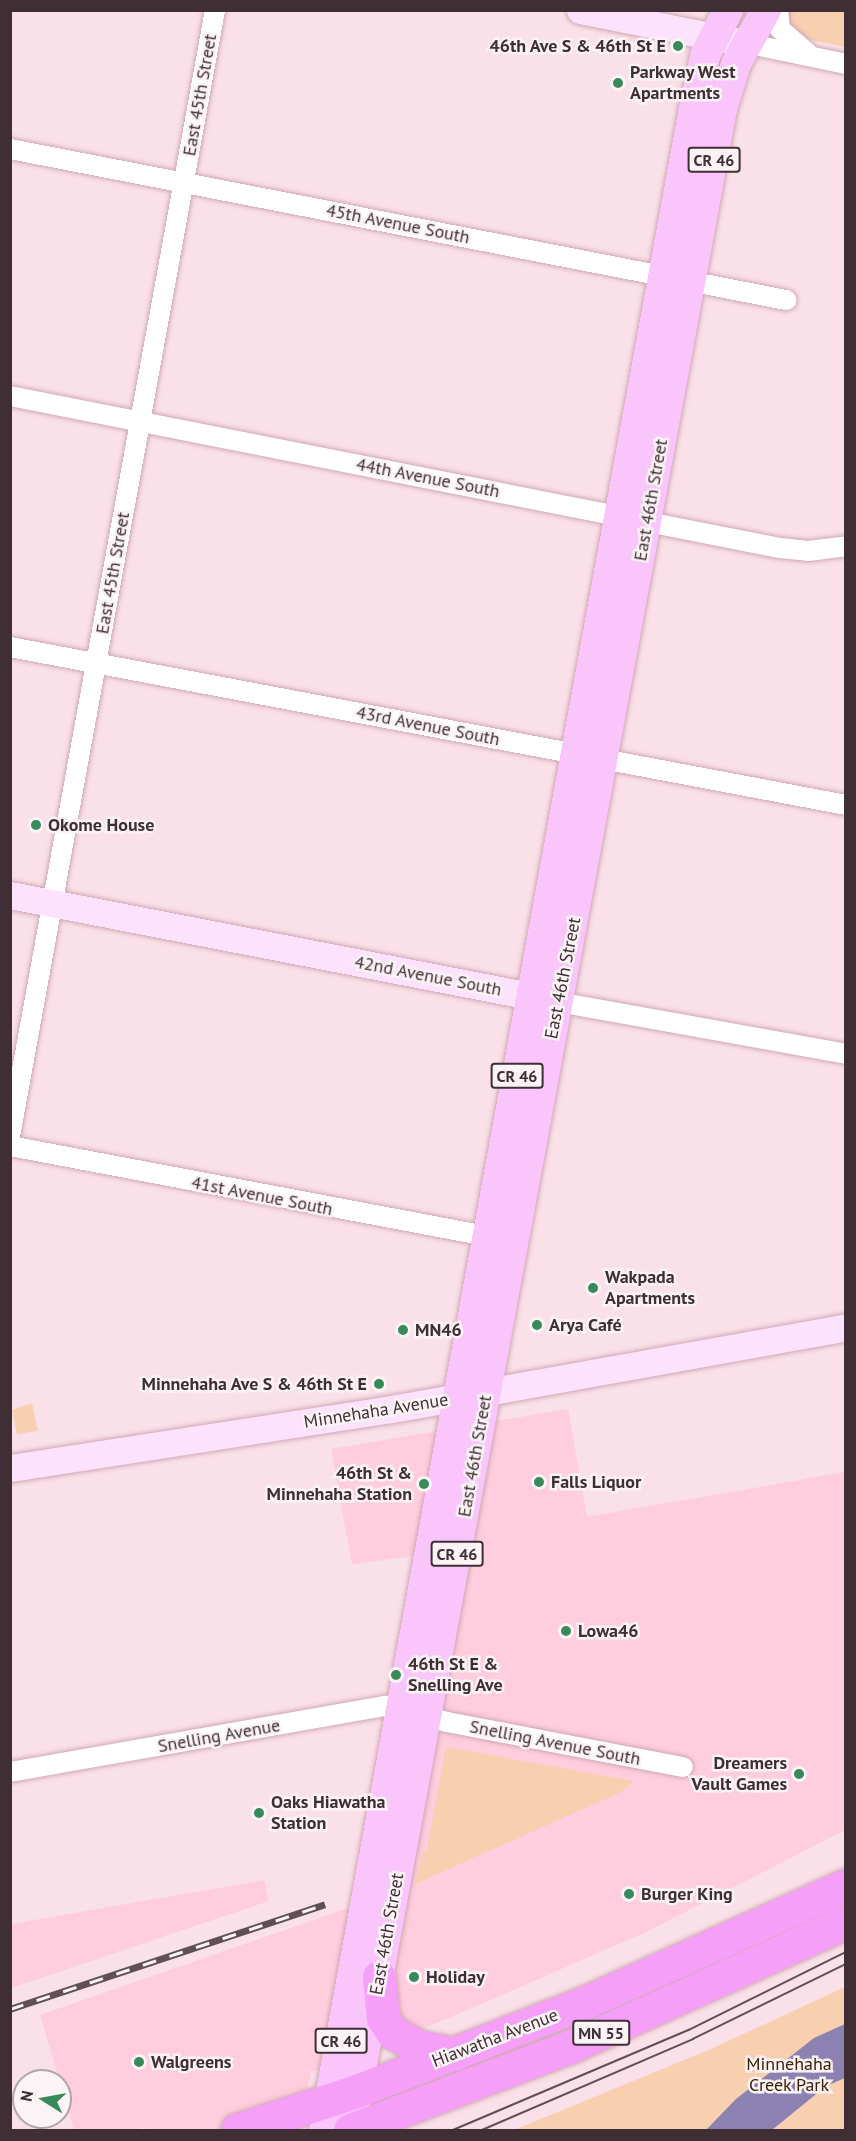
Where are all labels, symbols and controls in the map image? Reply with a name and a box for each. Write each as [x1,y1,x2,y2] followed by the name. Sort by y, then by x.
[179,32,221,158] street label: East 45th Street
[489,35,666,57] place label: 46th Ave S & 46th St E
[671,39,685,53] marker: 46th Ave S & 46th St E
[630,62,737,104] place label: Parkway West Apartments
[611,76,625,90] marker: Parkway West Apartments
[687,147,741,173] road number: CR 46
[324,199,472,249] street label: 45th Avenue South
[630,437,672,563] street label: East 46th Street
[354,453,502,503] street label: 44th Avenue South
[92,510,134,636] street label: East 45th Street
[354,701,502,751] street label: 43rd Avenue South
[48,814,154,836] place label: Okome House
[29,818,43,832] marker: Okome House
[541,915,585,1041] street label: East 46th Street
[352,951,504,1001] street label: 42nd Avenue South
[490,1063,544,1089] road number: CR 46
[189,1172,335,1220] street label: 41st Avenue South
[605,1267,695,1310] place label: Wakpada Apartments
[586,1281,600,1295] marker: Wakpada Apartments
[549,1314,622,1336] place label: Arya Café
[530,1318,544,1332] marker: Arya Café
[415,1319,462,1341] place label: MN46
[396,1323,410,1337] marker: MN46
[141,1373,367,1395] place label: Minnehaha Ave S & 46th St E
[372,1377,386,1391] marker: Minnehaha Ave S & 46th St E
[302,1389,450,1433] street label: Minnehaha Avenue
[454,1393,496,1519] street label: East 46th Street
[267,1463,412,1506] place label: 46th St & Minnehaha Station
[551,1471,641,1493] place label: Falls Liquor
[532,1475,546,1489] marker: Falls Liquor
[417,1477,431,1491] marker: 46th St & Minnehaha Station
[430,1541,484,1567] road number: CR 46
[578,1620,638,1642] place label: Lowa46
[559,1624,573,1638] marker: Lowa46
[408,1654,503,1696] place label: 46th St E & Snelling Ave
[389,1668,403,1682] marker: 46th St E & Snelling Ave
[156,1715,282,1757] street label: Snelling Avenue
[467,1716,643,1770] street label: Snelling Avenue South
[691,1753,787,1796] place label: Dreamers Vault Games
[792,1767,806,1781] marker: Dreamers Vault Games
[271,1792,385,1834] place label: Oaks Hiawatha Station
[252,1806,266,1820] marker: Oaks Hiawatha Station
[366,1871,408,1997] street label: East 46th Street
[641,1883,733,1905] place label: Burger King
[622,1887,636,1901] marker: Burger King
[426,1966,485,1988] place label: Holiday
[407,1970,421,1984] marker: Holiday
[429,2004,561,2072] street label: Hiawatha Avenue
[571,2020,631,2046] road number: MN 55
[314,2028,368,2054] road number: CR 46
[151,2051,231,2073] place label: Walgreens
[746,2054,832,2096] park label: Minnehaha Creek Park
[132,2055,146,2069] marker: Walgreens
[12,2069,72,2129] north arrow
[15,2089,37,2103] text: N

